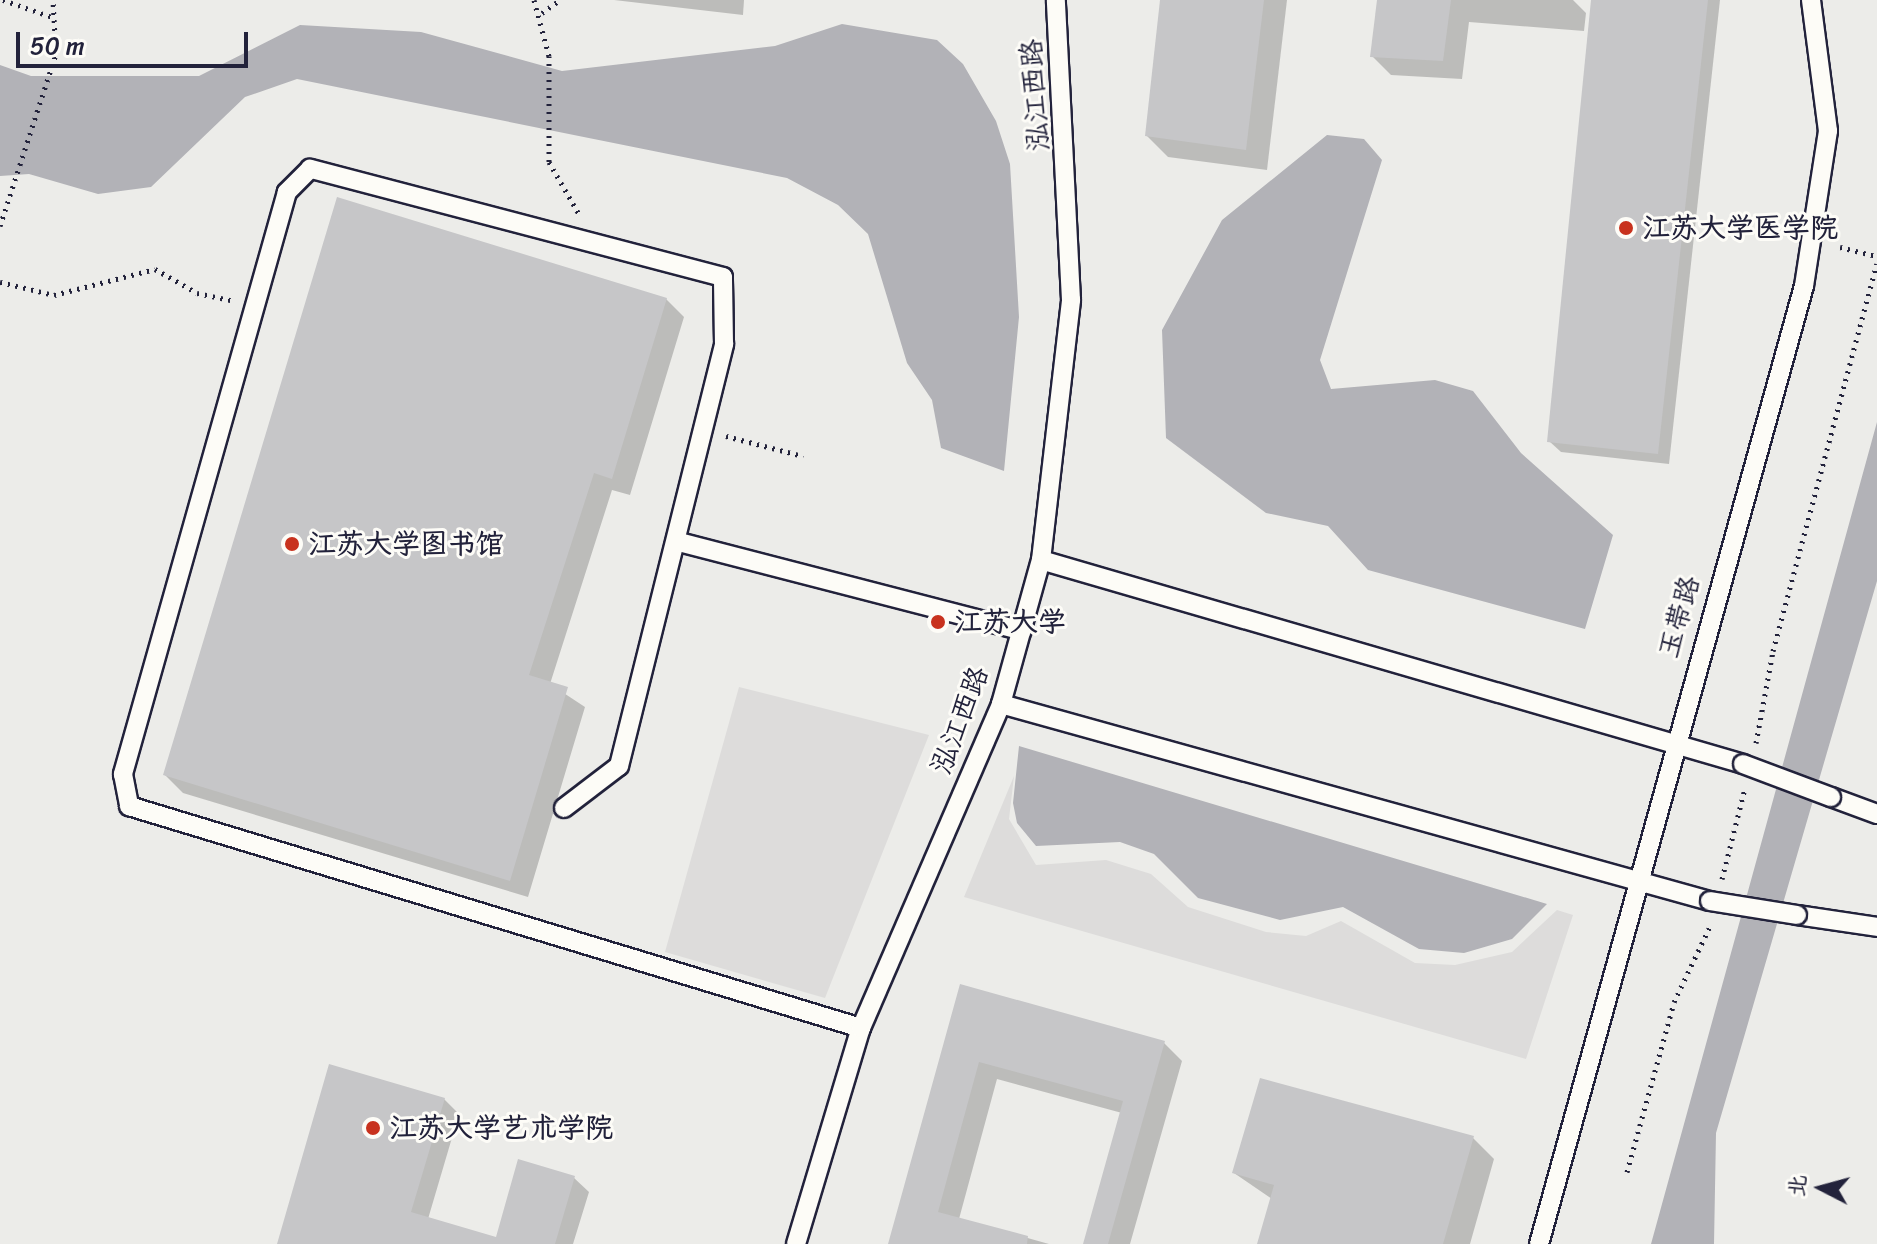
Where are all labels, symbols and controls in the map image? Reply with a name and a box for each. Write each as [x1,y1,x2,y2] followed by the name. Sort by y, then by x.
[20,16,252,66] scale bar
[30,25,85,67] text: 50 m
[1014,38,1056,152] street label: 泓江西路
[1642,211,1838,245] place label: 江苏大学医学院
[1617,219,1635,237] marker: 江苏大学医学院
[308,527,504,561] place label: 江苏大学图书馆
[283,535,301,553] marker: 江苏大学图书馆
[1651,572,1707,662] street label: 玉带路
[954,605,1066,639] place label: 江苏大学
[929,613,947,631] marker: 江苏大学
[924,662,996,778] street label: 泓江西路
[389,1111,613,1145] place label: 江苏大学艺术学院
[364,1119,382,1137] marker: 江苏大学艺术学院
[1781,1148,1861,1228] north arrow
[1776,1172,1817,1198] text: 北

